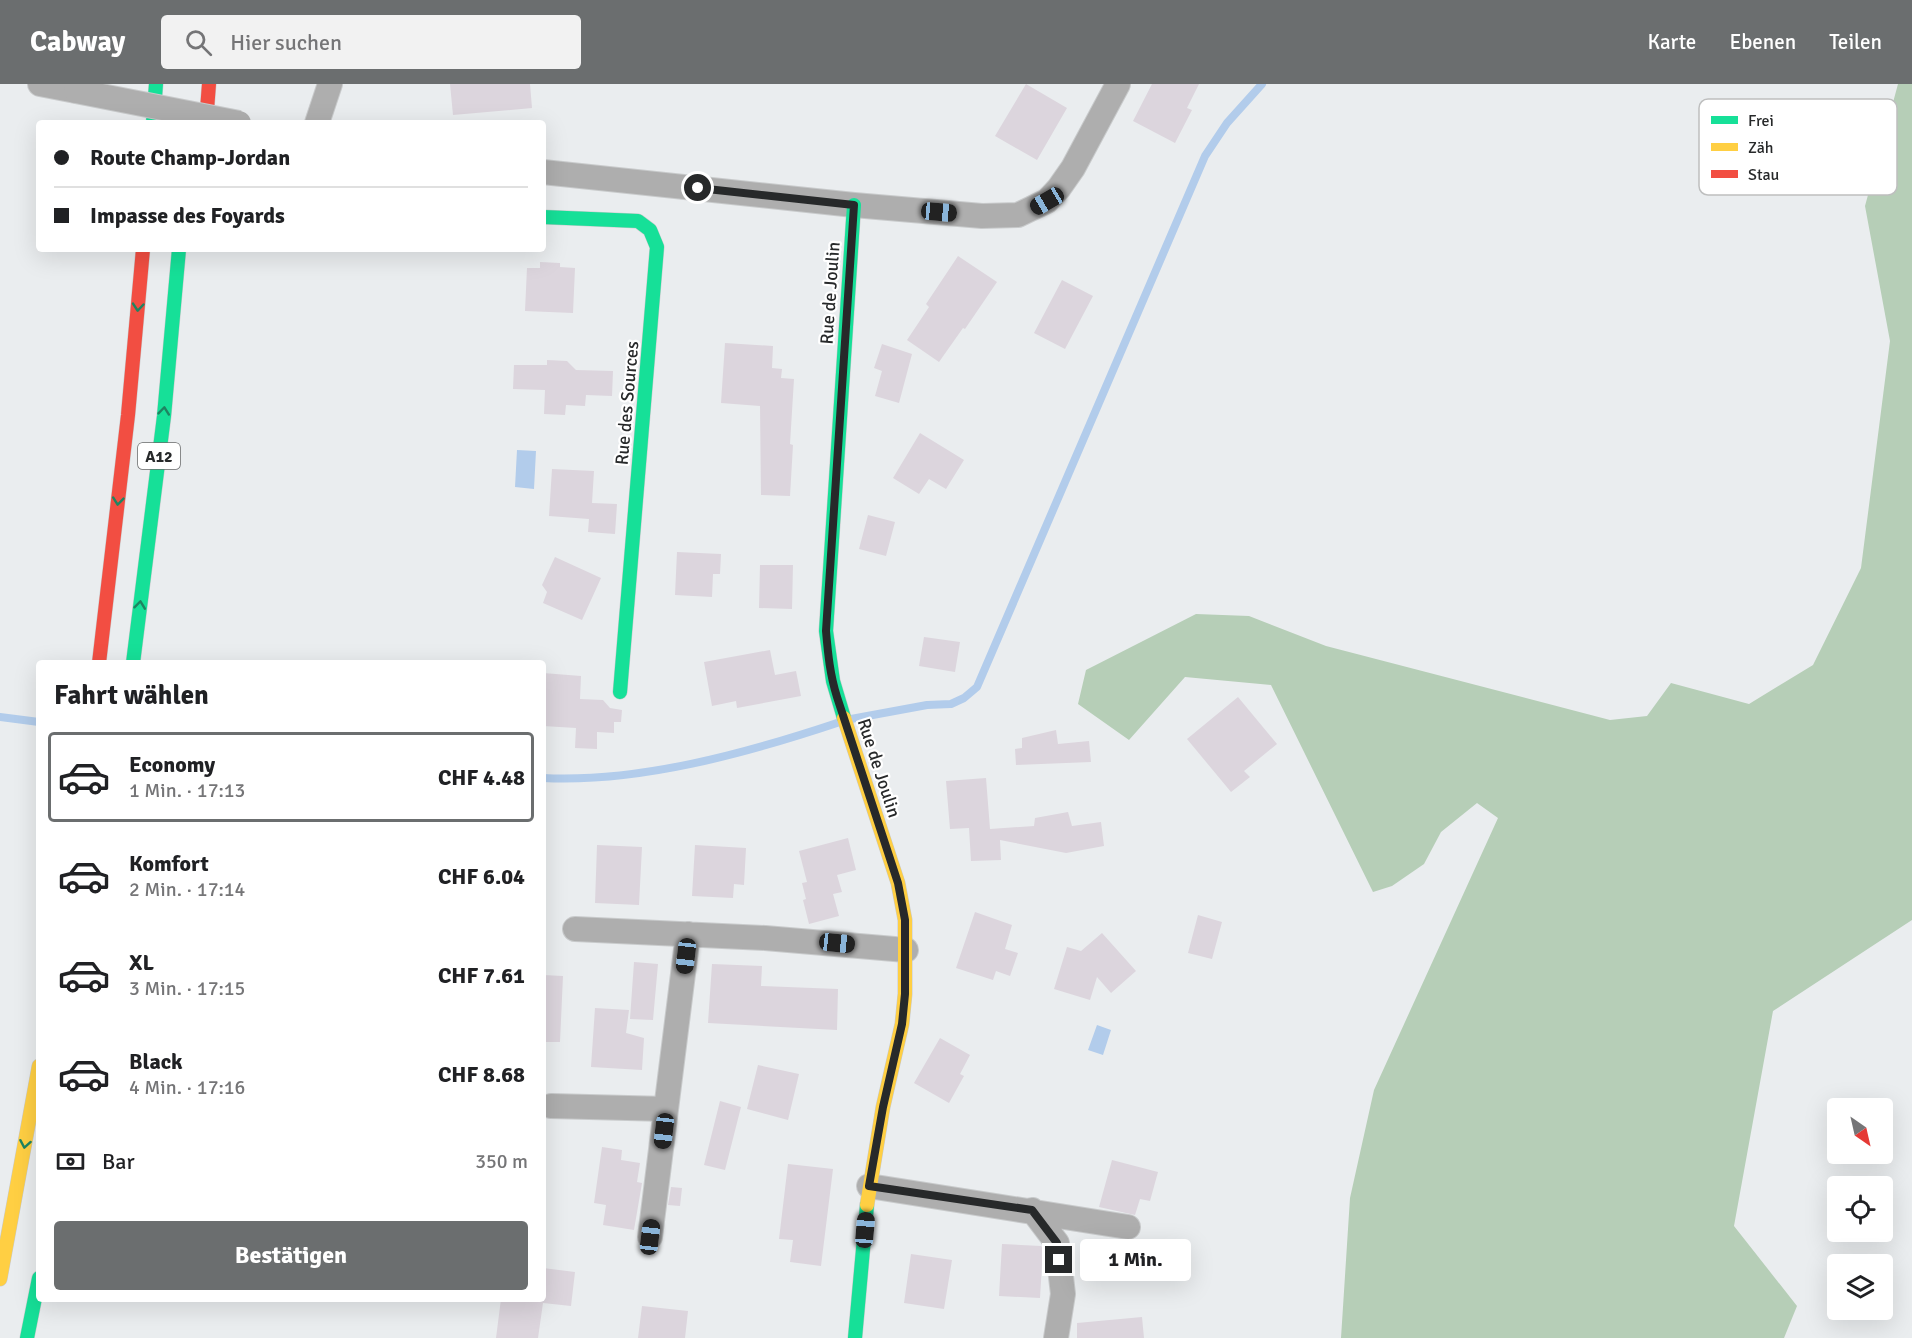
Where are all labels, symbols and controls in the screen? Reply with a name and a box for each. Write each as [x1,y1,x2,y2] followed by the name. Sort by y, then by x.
[161,15,581,69] search box
[30,25,125,59] text: Cabway
[182,26,215,59] icon: search
[230,29,342,56] text: Hier suchen
[1647,29,1696,55] text: Karte
[1729,29,1796,55] text: Ebenen
[1829,29,1882,55] text: Teilen
[1699,99,1897,195] legend
[1748,111,1774,131] text: Frei
[1748,138,1774,158] text: Zäh
[90,144,290,171] text: Route Champ-Jordan
[1748,165,1779,185] text: Stau
[684,174,711,201] route start
[1027,184,1067,218] car
[920,201,958,223] car
[90,202,285,229] text: Impasse des Foyards
[815,241,845,345] street label: Rue de Joulin
[132,303,145,312] one-way arrow
[611,340,643,466] street label: Rue des Sources
[157,407,170,416] one-way arrow
[138,443,180,469] road number: A12
[112,497,125,506] one-way arrow
[133,600,146,610] one-way arrow
[54,679,209,712] text: Fahrt wählen
[853,716,905,820] street label: Rue de Joulin
[57,750,111,804] icon: car
[129,751,215,778] text: Economy
[438,764,525,791] text: CHF 4.48
[129,778,245,803] text: 1 Min. · 17:13
[57,849,111,903] icon: car
[129,850,209,877] text: Komfort
[438,863,525,890] text: CHF 6.04
[129,877,245,902] text: 2 Min. · 17:14
[818,932,856,954] car
[675,937,697,975] car
[57,948,111,1002] icon: car
[129,949,154,976] text: XL
[438,962,525,989] text: CHF 7.61
[129,976,245,1001] text: 3 Min. · 17:15
[57,1047,111,1101] icon: car
[129,1048,183,1075] text: Black
[438,1061,525,1088] text: CHF 8.68
[129,1075,245,1100] text: 4 Min. · 17:16
[1827,1098,1893,1164] north arrow
[1827,1098,1893,1320] map controls
[653,1112,675,1150] car
[20,1140,32,1149] one-way arrow
[54,1145,87,1178] icon: cash
[102,1148,135,1175] text: Bar
[475,1149,528,1174] text: 350 m
[1827,1176,1893,1242] button: locate
[854,1211,876,1249] car
[639,1218,661,1256] car
[54,1221,528,1290] button: Bestätigen
[1080,1239,1191,1281] callout: 1 Min.
[1045,1246,1072,1273] route end
[1108,1247,1163,1272] text: 1 Min.
[1827,1254,1893,1320] button: layers

